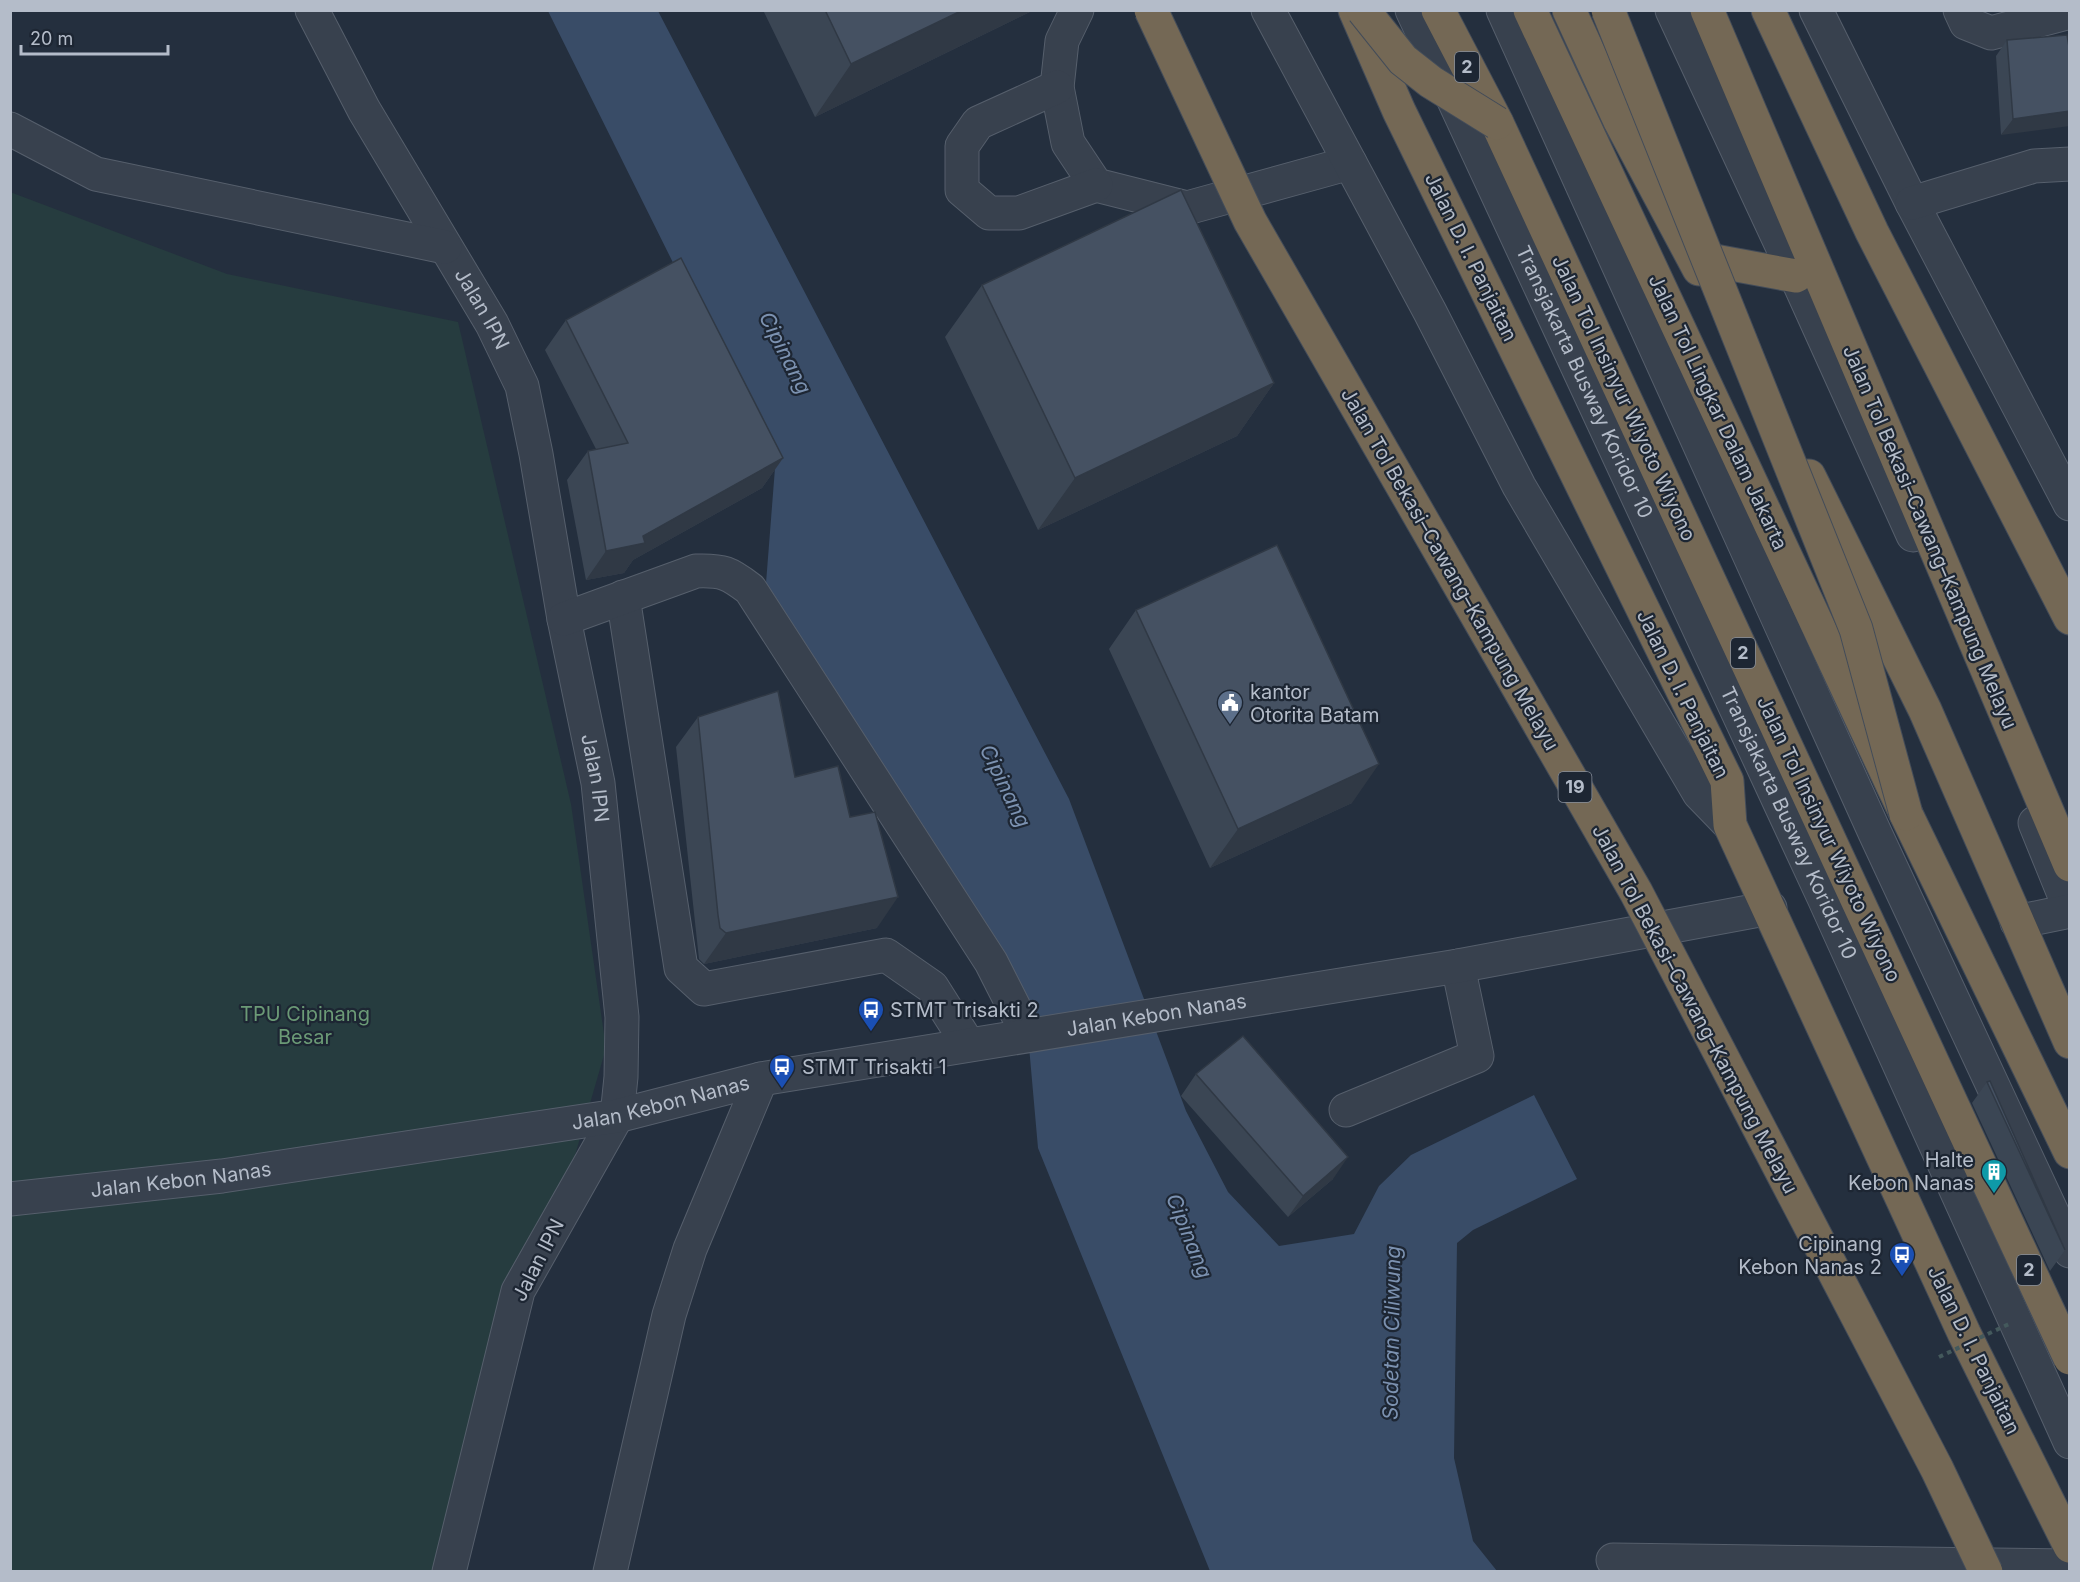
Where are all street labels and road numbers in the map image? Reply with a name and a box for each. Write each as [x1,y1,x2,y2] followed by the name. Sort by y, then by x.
[1455,52,1479,82] road number: 2
[1420,169,1522,345] street label: Jalan D. I. Panjaitan
[1511,242,1658,522] street label: Transjakarta Busway Koridor 10
[1547,251,1701,545] street label: Jalan Tol Insinyur Wiyoto Wiyono
[449,264,514,353] street label: Jalan IPN
[1644,271,1792,553] street label: Jalan Tol Lingkar Dalam Jakarta
[1838,342,2022,732] street label: Jalan Tol Bekasi–Cawang–Kampung Melayu
[1336,384,1564,754] street label: Jalan Tol Bekasi–Cawang–Kampung Melayu
[1632,606,1734,782] street label: Jalan D. I. Panjaitan
[1731,638,1755,668] road number: 2
[1716,683,1862,963] street label: Transjakarta Busway Koridor 10
[1752,692,1906,986] street label: Jalan Tol Insinyur Wiyoto Wiyono
[576,732,614,824] street label: Jalan IPN
[1558,772,1592,802] road number: 19
[1587,820,1803,1198] street label: Jalan Tol Bekasi–Cawang–Kampung Melayu
[1065,988,1248,1041] street label: Jalan Kebon Nanas
[570,1070,752,1135] street label: Jalan Kebon Nanas
[89,1157,273,1202] street label: Jalan Kebon Nanas
[507,1215,569,1305] street label: Jalan IPN
[2017,1255,2041,1285] road number: 2
[1923,1262,2025,1438] street label: Jalan D. I. Panjaitan

